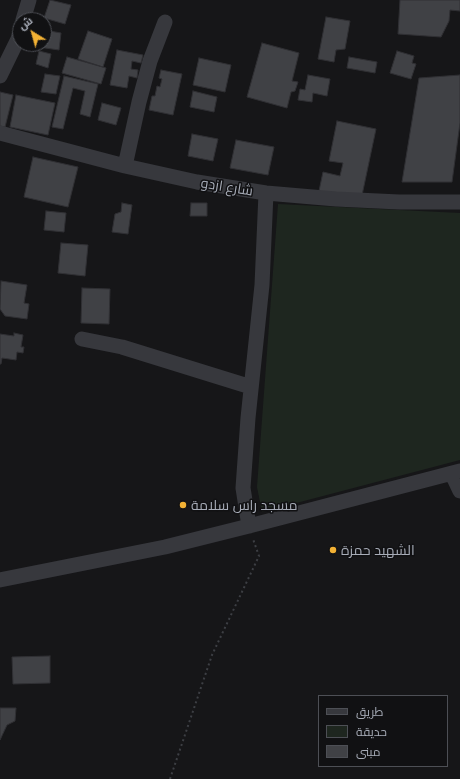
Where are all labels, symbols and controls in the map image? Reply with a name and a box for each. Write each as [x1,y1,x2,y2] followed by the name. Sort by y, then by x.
[12,12,52,52] north arrow
[16,13,35,32] text: ش
[200,175,254,199] street label: شارع ازدو
[191,497,298,513] place label: مسجد راس سلامة
[178,500,188,510] marker: مسجد راس سلامة
[341,542,415,558] place label: الشهيد حمزة
[328,545,338,555] marker: الشهيد حمزة
[318,695,448,767] legend
[356,704,383,719] text: طريق
[356,724,387,739] text: حديقة
[356,744,381,759] text: مبنى

